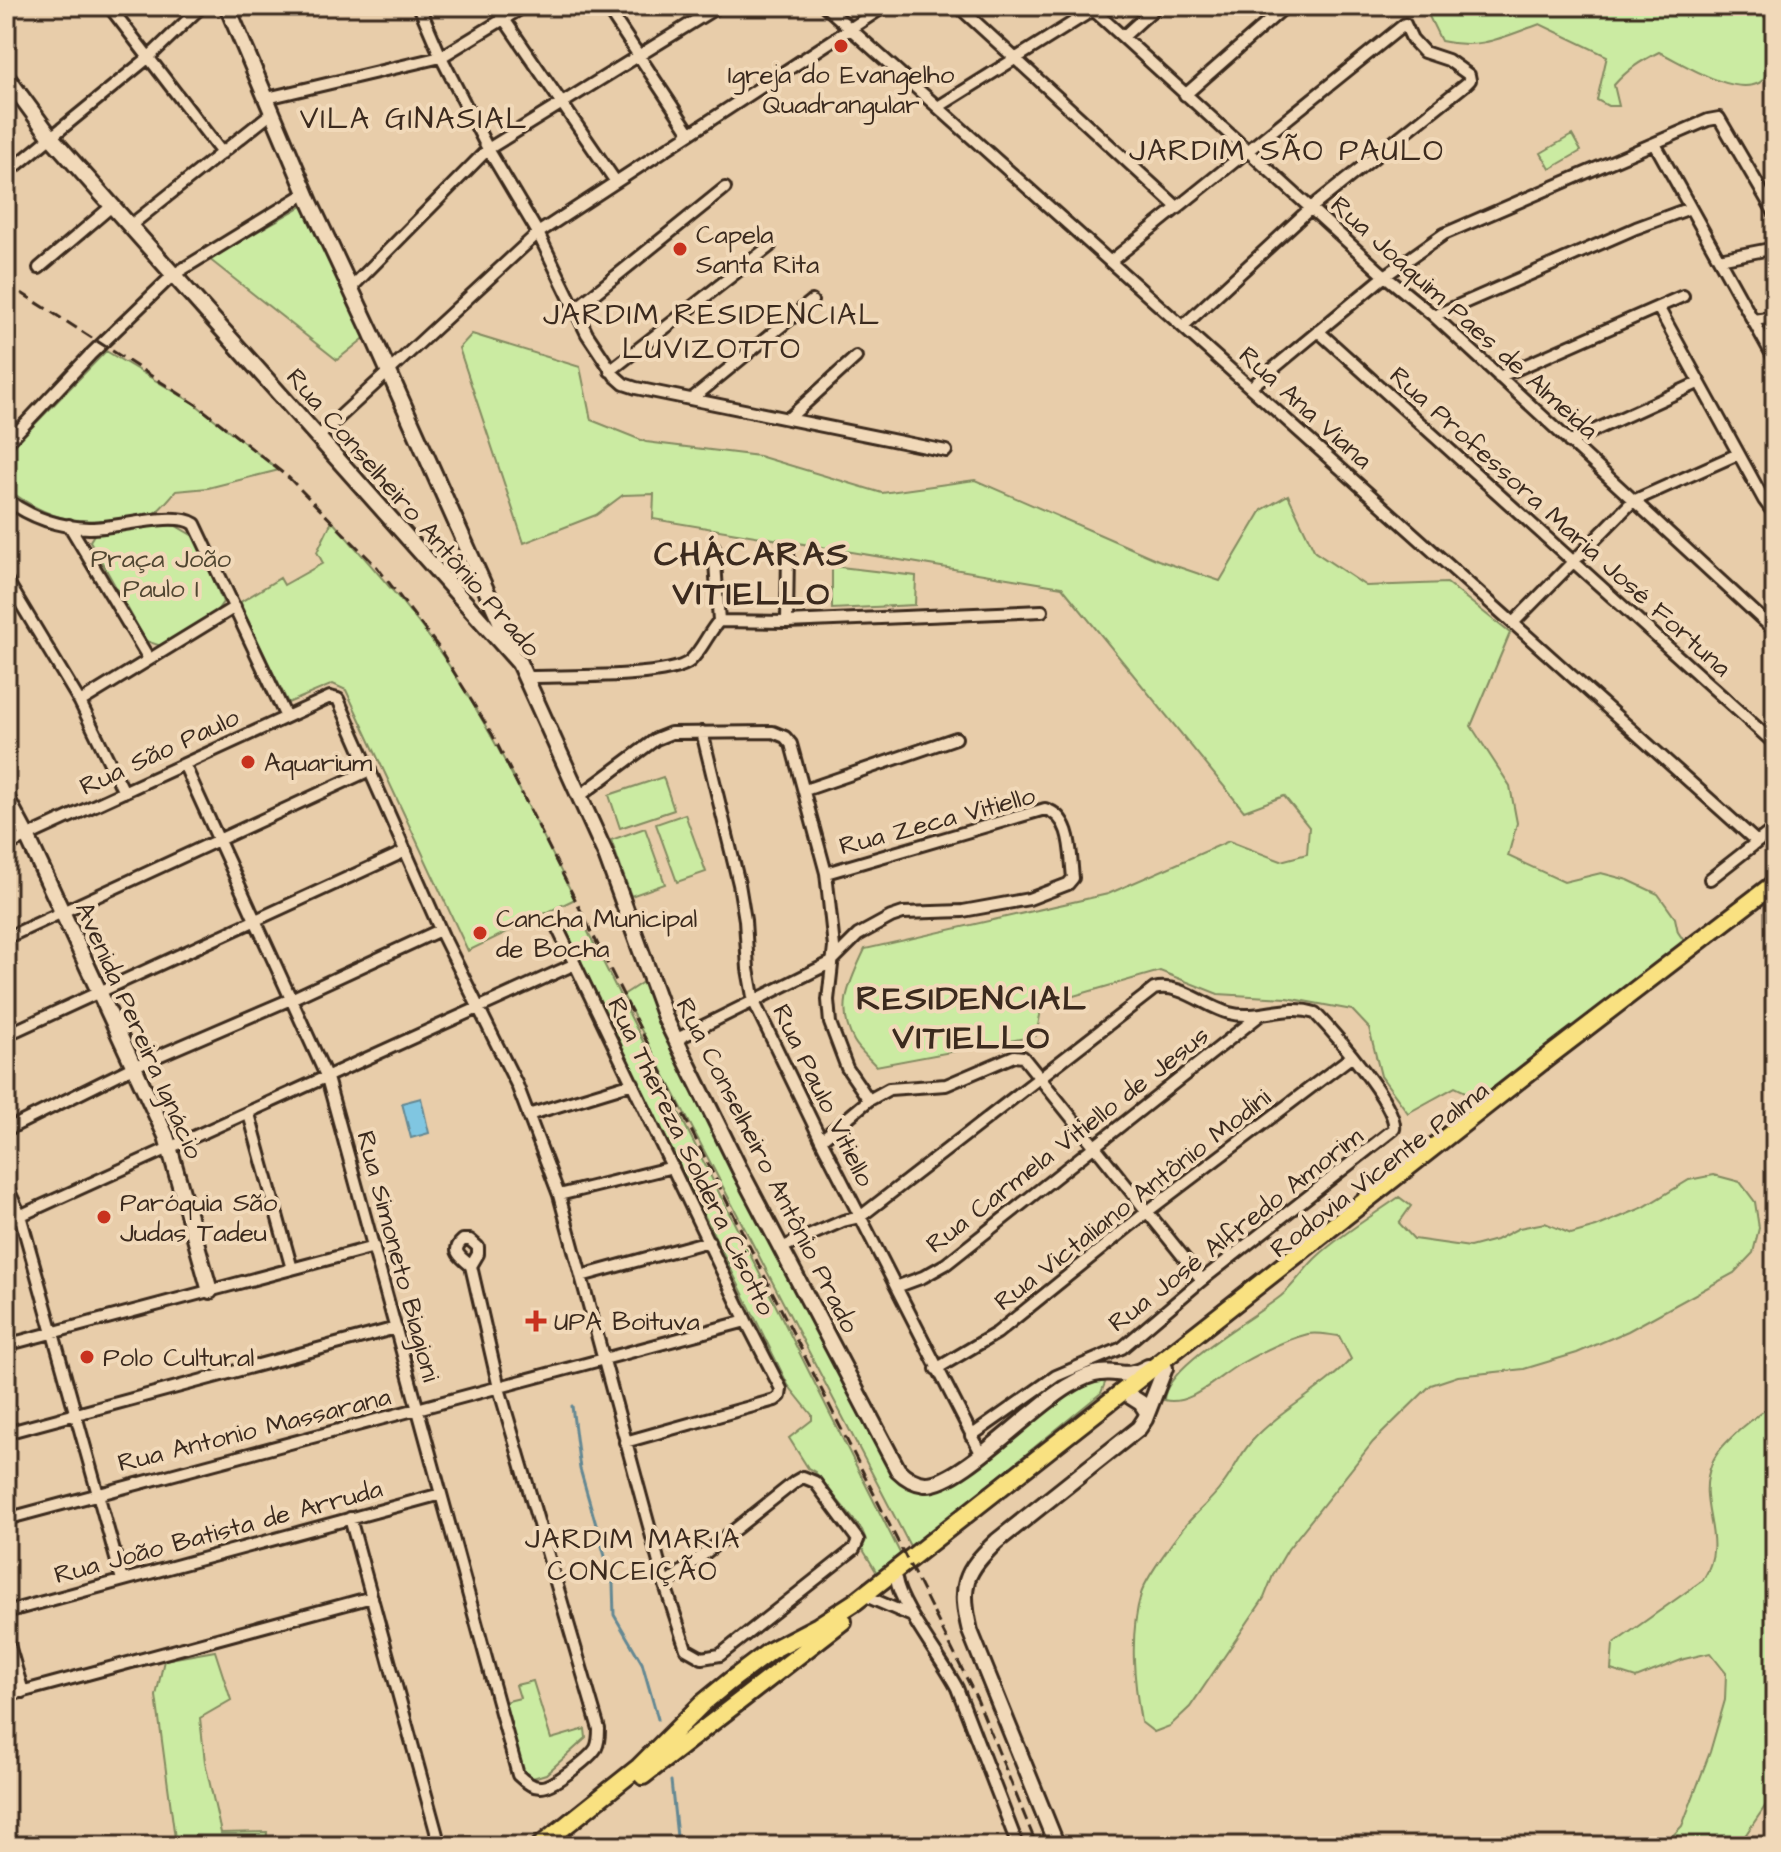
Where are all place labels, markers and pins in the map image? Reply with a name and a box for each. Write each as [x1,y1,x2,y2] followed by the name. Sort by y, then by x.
[832,37,850,55] marker: Igreja do Evangelho Quadrangular
[728,57,955,125] place label: Igreja do Evangelho Quadrangular
[696,217,819,283] place label: Capela Santa Rita
[671,240,689,258] marker: Capela Santa Rita
[264,745,373,781] place label: Aquarium
[239,753,257,771] marker: Aquarium
[496,901,697,967] place label: Cancha Municipal de Bocha
[471,924,489,942] marker: Cancha Municipal de Bocha
[120,1185,278,1251] place label: Paróquia São Judas Tadeu
[95,1208,113,1226] marker: Paróquia São Judas Tadeu
[554,1304,700,1340] place label: UPA Boituva
[525,1310,547,1332] marker: UPA Boituva
[103,1340,254,1376] place label: Polo Cultural
[78,1348,96,1366] marker: Polo Cultural

